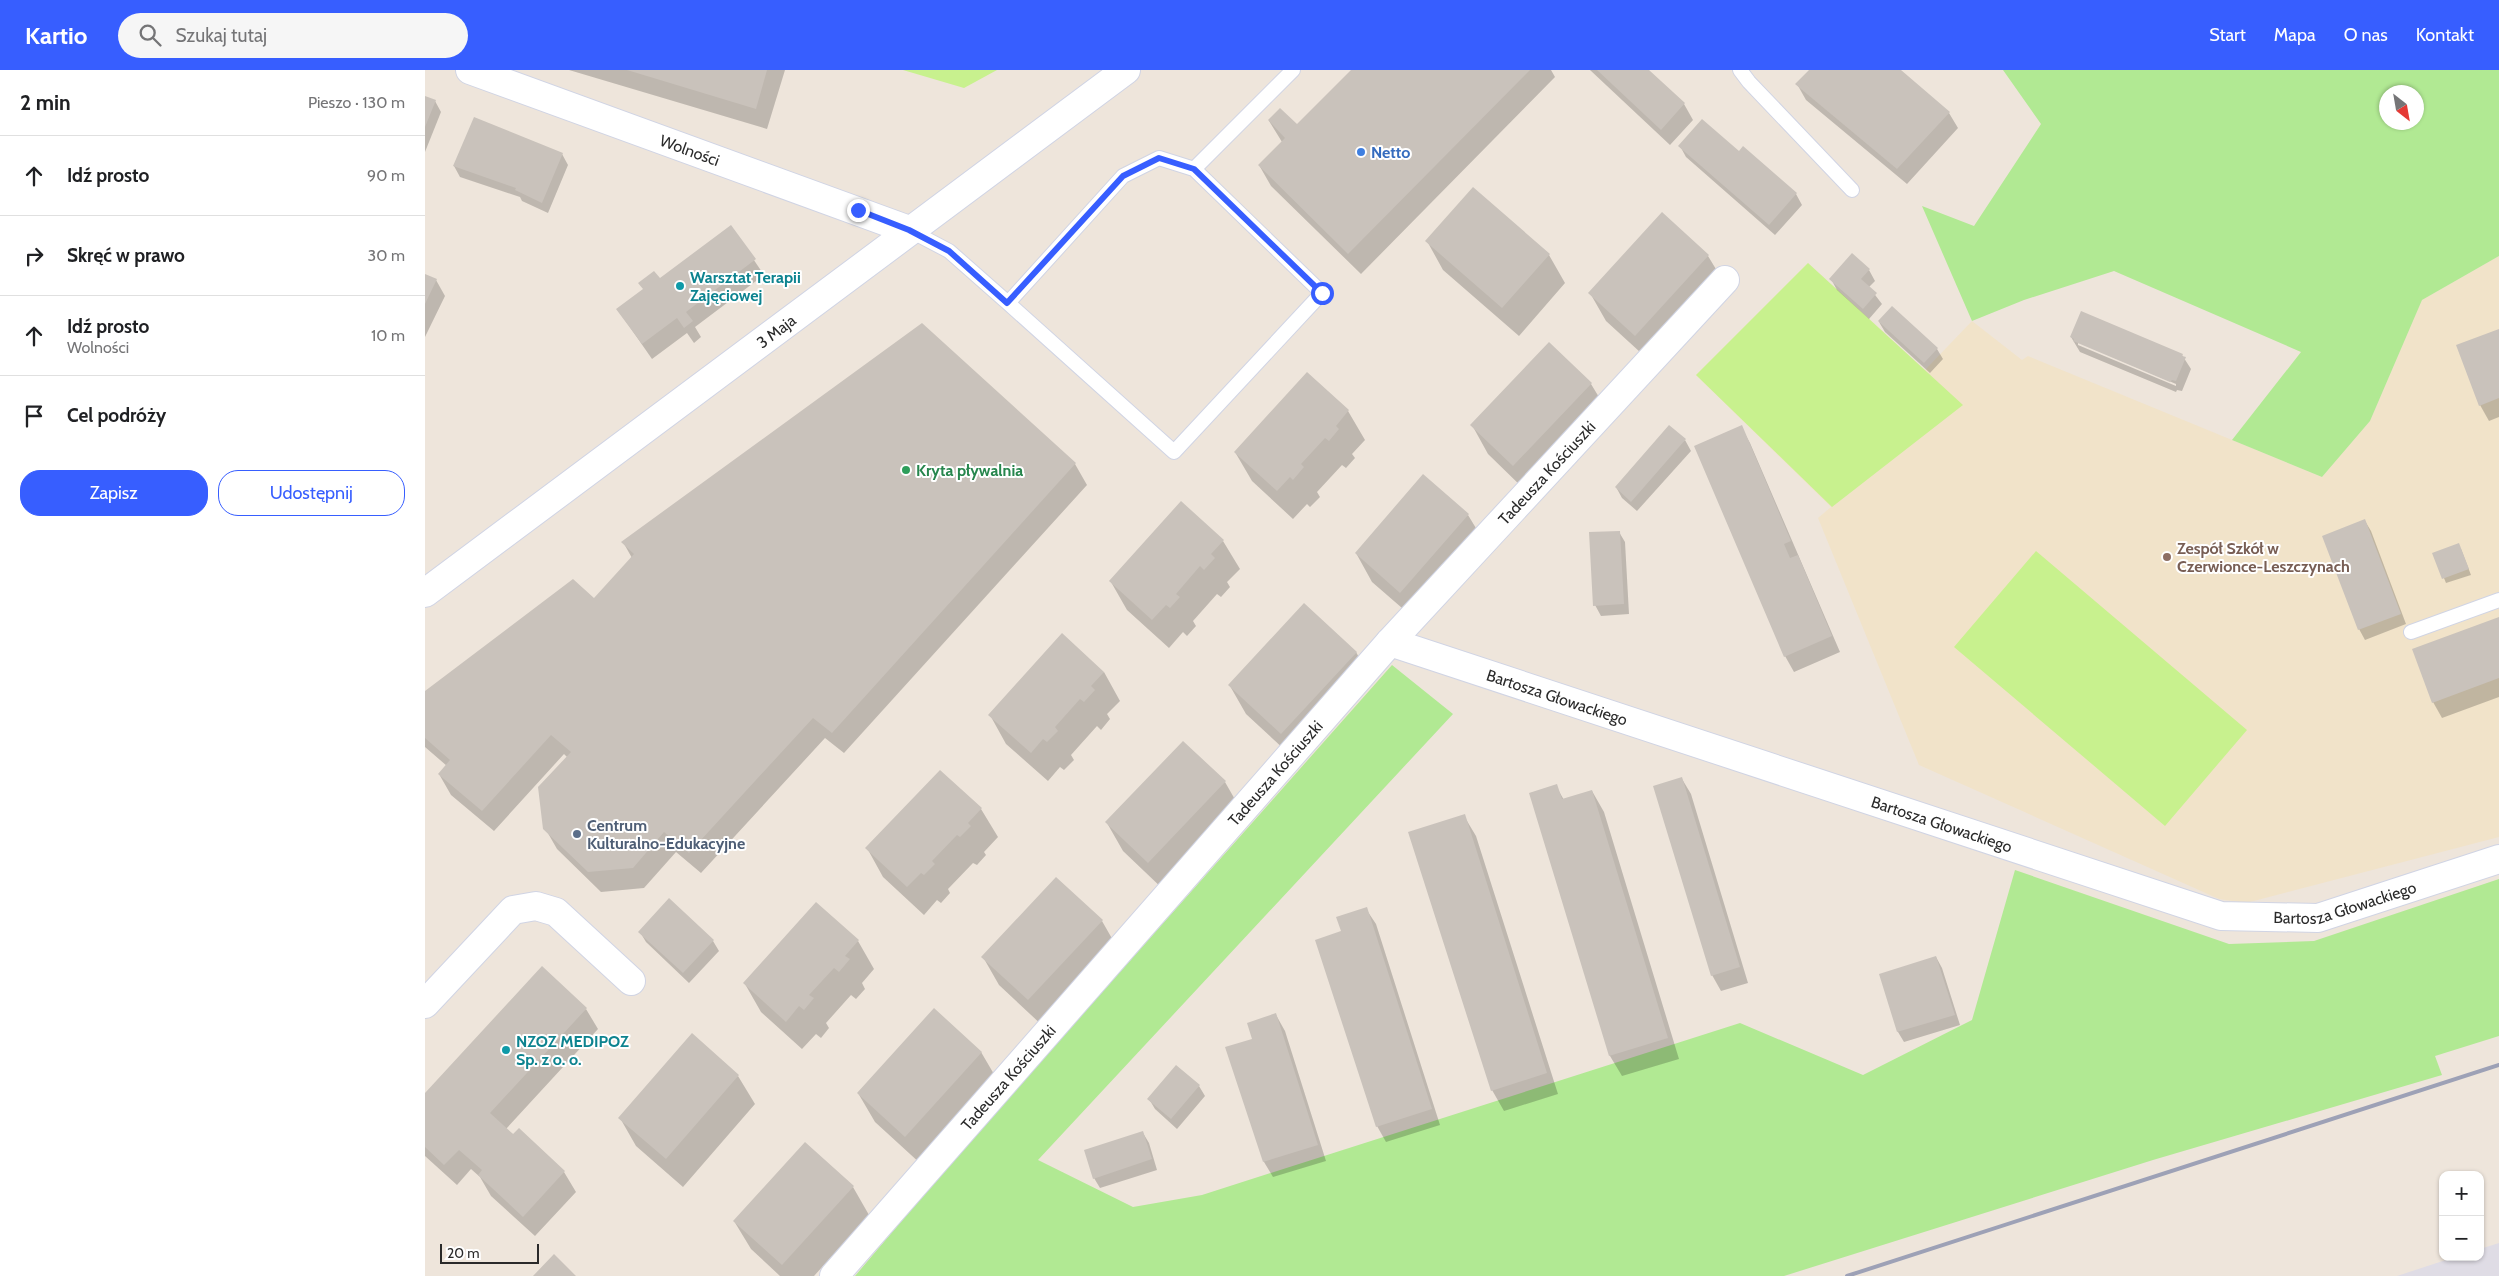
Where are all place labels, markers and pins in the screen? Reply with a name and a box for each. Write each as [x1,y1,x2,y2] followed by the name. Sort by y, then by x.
[1371,143,1410,162] place label: Netto
[1355,146,1367,158] marker: Netto
[690,268,801,305] place label: Warsztat Terapii Zajęciowej
[674,280,686,292] marker: Warsztat Terapii Zajęciowej
[916,461,1023,480] place label: Kryta pływalnia
[900,464,912,476] marker: Kryta pływalnia
[2177,539,2350,576] place label: Zespół Szkół w Czerwionce-Leszczynach
[2161,551,2173,563] marker: Zespół Szkół w Czerwionce-Leszczynach
[587,816,745,853] place label: Centrum Kulturalno-Edukacyjne
[571,828,583,840] marker: Centrum Kulturalno-Edukacyjne
[516,1032,629,1069] place label: NZOZ MEDIPOZ Sp. z o. o.
[500,1044,512,1056] marker: NZOZ MEDIPOZ Sp. z o. o.

